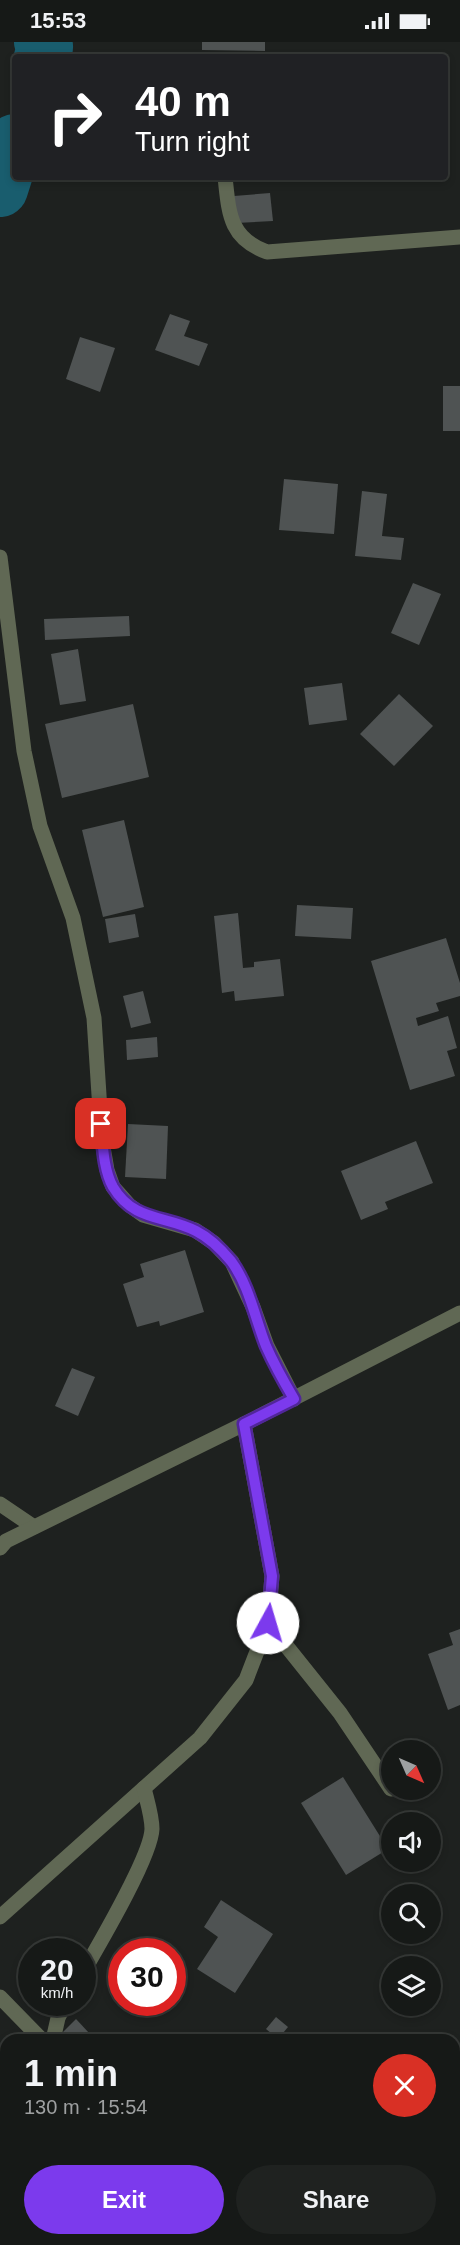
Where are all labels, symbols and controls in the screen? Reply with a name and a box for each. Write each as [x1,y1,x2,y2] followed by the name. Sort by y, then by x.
[30,8,86,33] text: 15:53
[36,78,114,156] icon: right
[135,78,231,125] text: 40 m
[135,127,250,157] text: Turn right
[75,1098,126,1149] pin
[84,1107,117,1140] icon: arrive
[236,1591,300,1655] position arrow
[381,1740,441,1800] north arrow
[381,1740,441,2016] map controls
[381,1812,441,1872] button: sound
[381,1884,441,1944] button: search
[108,1938,186,2016] speed limit sign: 30
[40,1953,74,1986] text: 20
[381,1956,441,2016] button: layers
[41,1984,73,2001] text: km/h
[24,2053,118,2094] text: 1 min
[373,2054,436,2117] button: close
[24,2096,147,2118] text: 130 m · 15:54
[24,2165,224,2234] button: Exit
[236,2165,436,2234] button: Share

